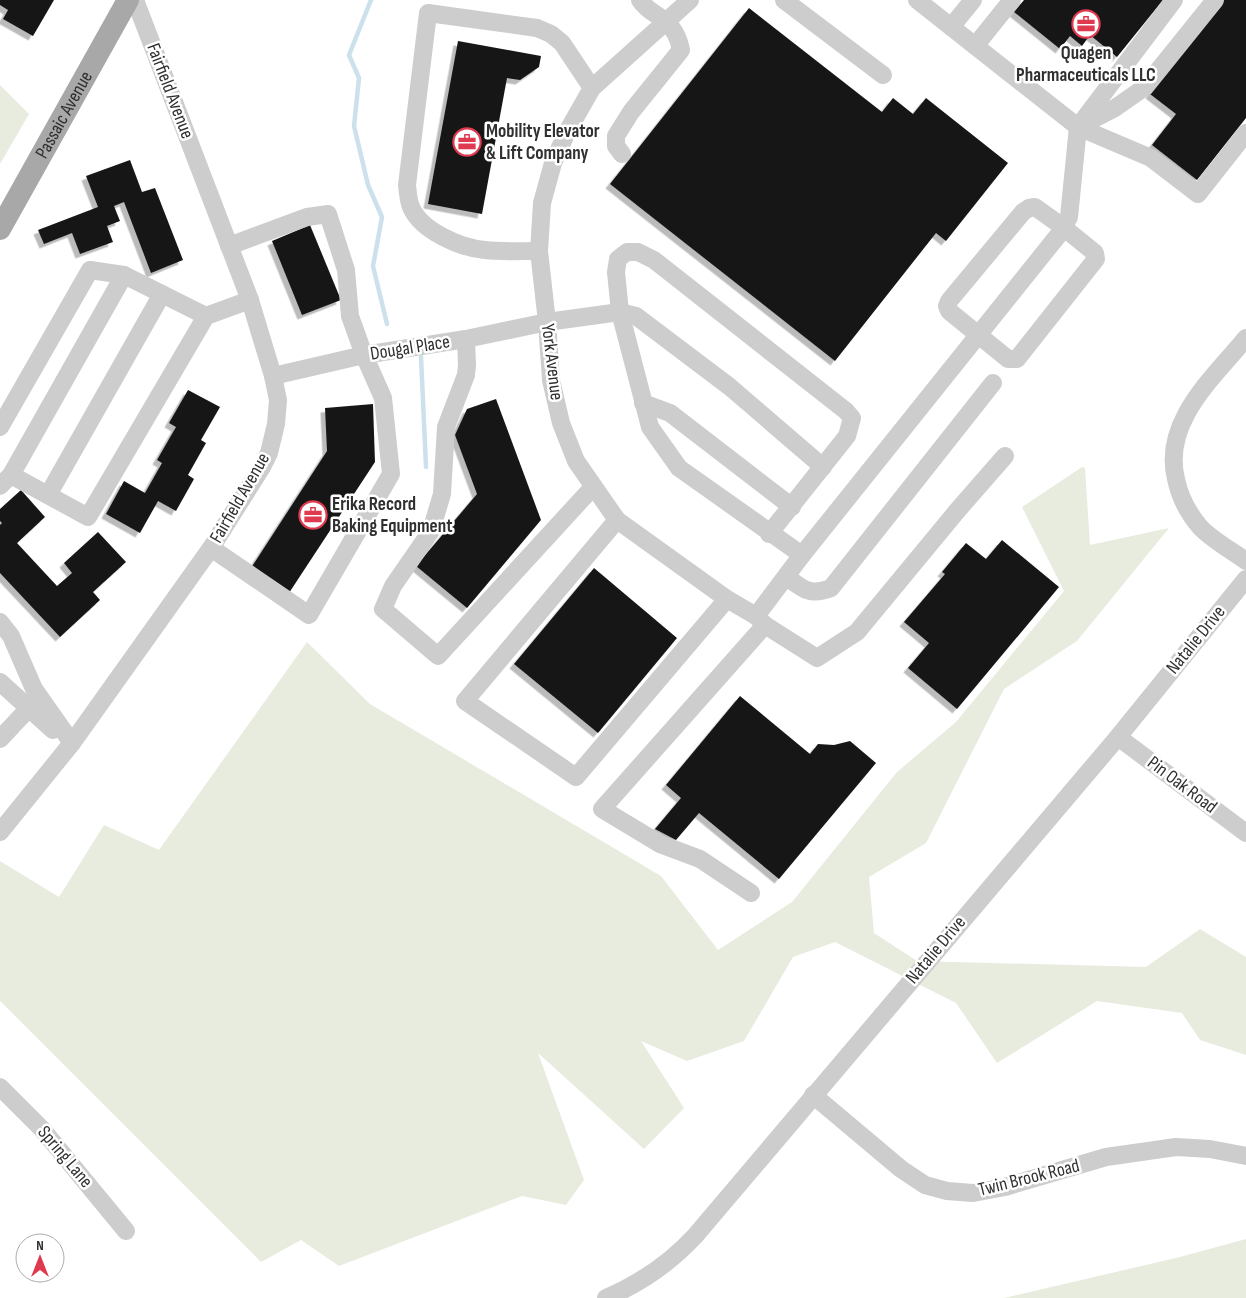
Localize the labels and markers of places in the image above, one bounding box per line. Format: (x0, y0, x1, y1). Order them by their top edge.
office icon: Quagen Pharmaceuticals LLC (1071, 9, 1101, 39)
place label: Quagen Pharmaceuticals LLC (1016, 42, 1156, 87)
place label: Mobility Elevator & Lift Company (486, 120, 600, 165)
office icon: Mobility Elevator & Lift Company (452, 127, 482, 157)
place label: Erika Record Baking Equipment (332, 493, 453, 538)
office icon: Erika Record Baking Equipment (298, 500, 328, 530)

